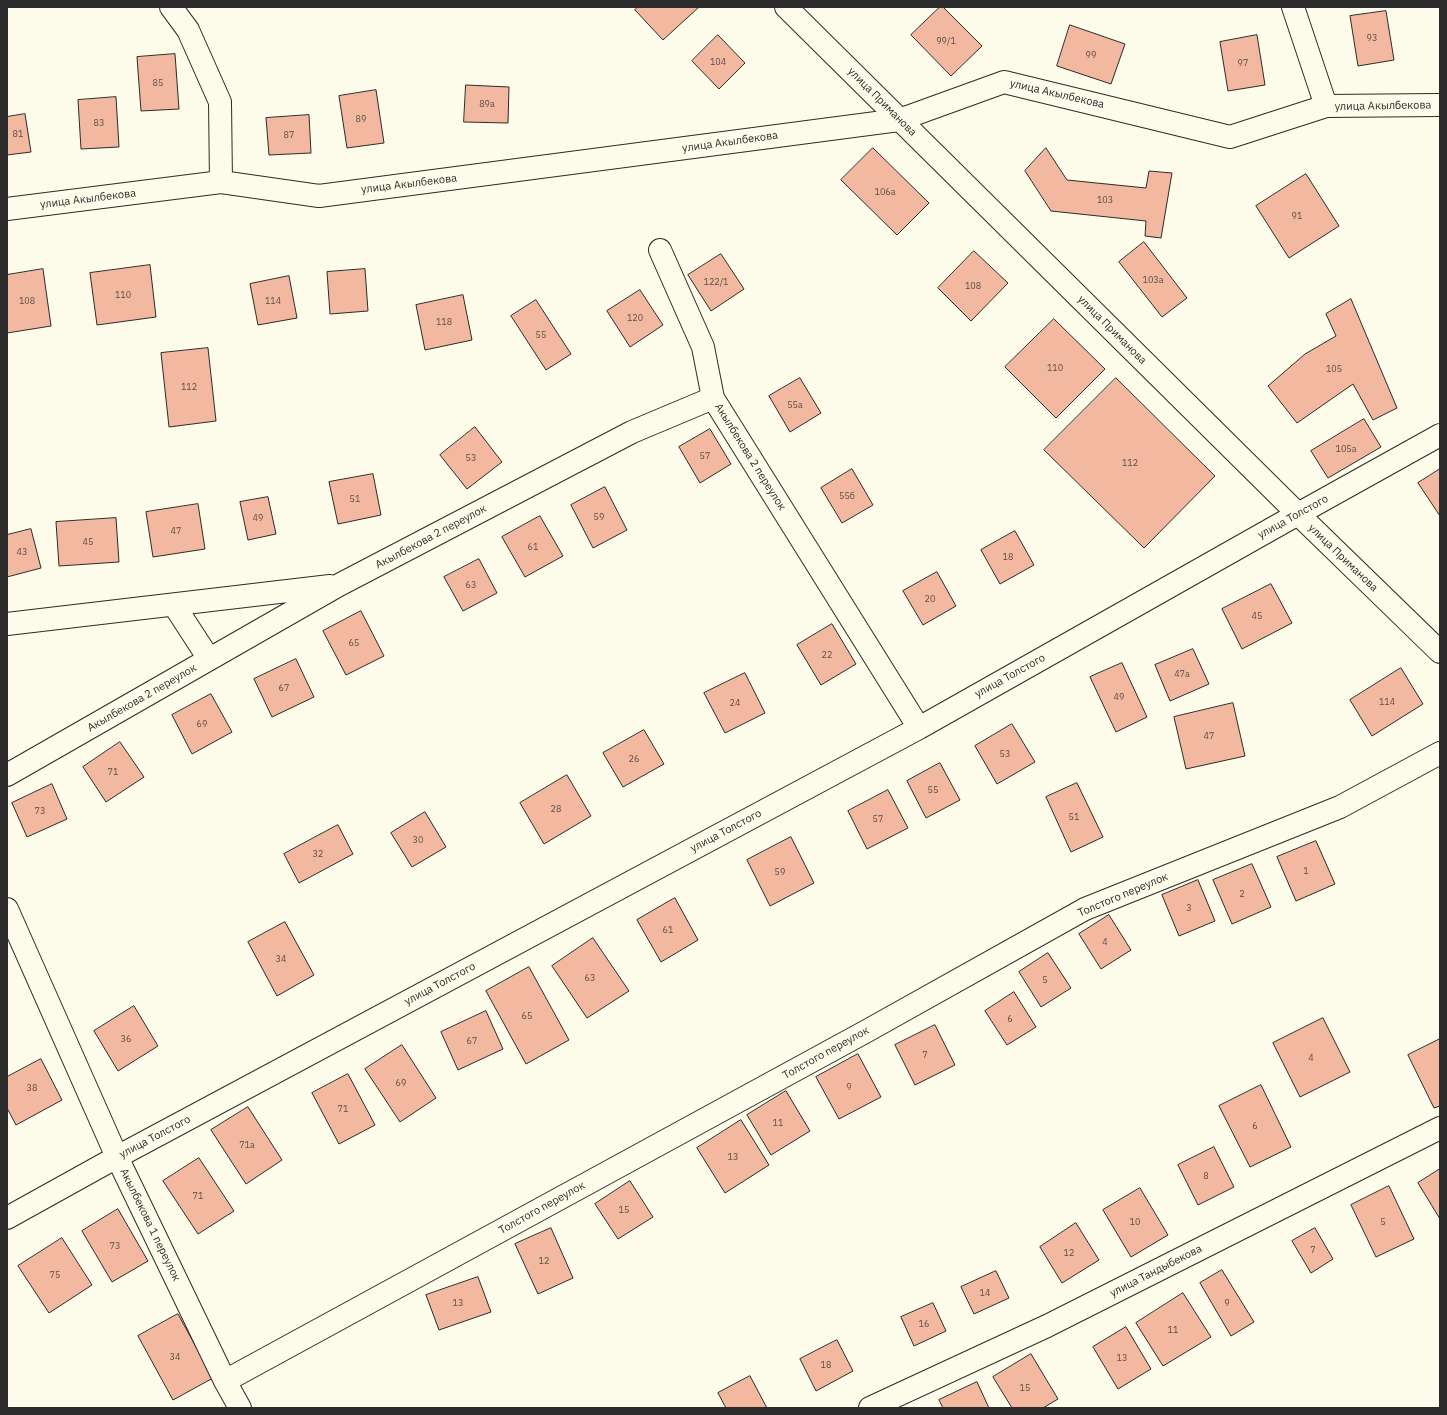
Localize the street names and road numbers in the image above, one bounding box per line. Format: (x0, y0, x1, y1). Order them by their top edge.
street label: улица Приманова (845, 65, 919, 139)
street label: улица Акылбекова (1008, 77, 1106, 111)
street label: улица Акылбекова (1335, 99, 1431, 113)
street label: улица Акылбекова (681, 129, 779, 155)
street label: улица Акылбекова (360, 172, 458, 196)
street label: улица Акылбекова (39, 187, 137, 211)
street label: улица Приманова (1075, 293, 1149, 367)
street label: Акылбекова 2 переулок (712, 401, 788, 513)
street label: улица Толстого (1255, 492, 1331, 542)
street label: Акылбекова 2 переулок (373, 502, 489, 572)
street label: улица Приманова (1305, 521, 1381, 595)
street label: улица Толстого (972, 651, 1048, 701)
street label: Акылбекова 2 переулок (85, 661, 199, 735)
street label: улица Толстого (688, 807, 764, 855)
street label: Толстого переулок (1076, 870, 1170, 920)
street label: улица Толстого (402, 960, 478, 1008)
street label: Толстого переулок (781, 1024, 871, 1082)
street label: улица Толстого (117, 1113, 193, 1161)
street label: Акылбекова 1 переулок (117, 1166, 183, 1284)
street label: Толстого переулок (497, 1179, 587, 1237)
street label: улица Тандыбекова (1108, 1242, 1204, 1300)

